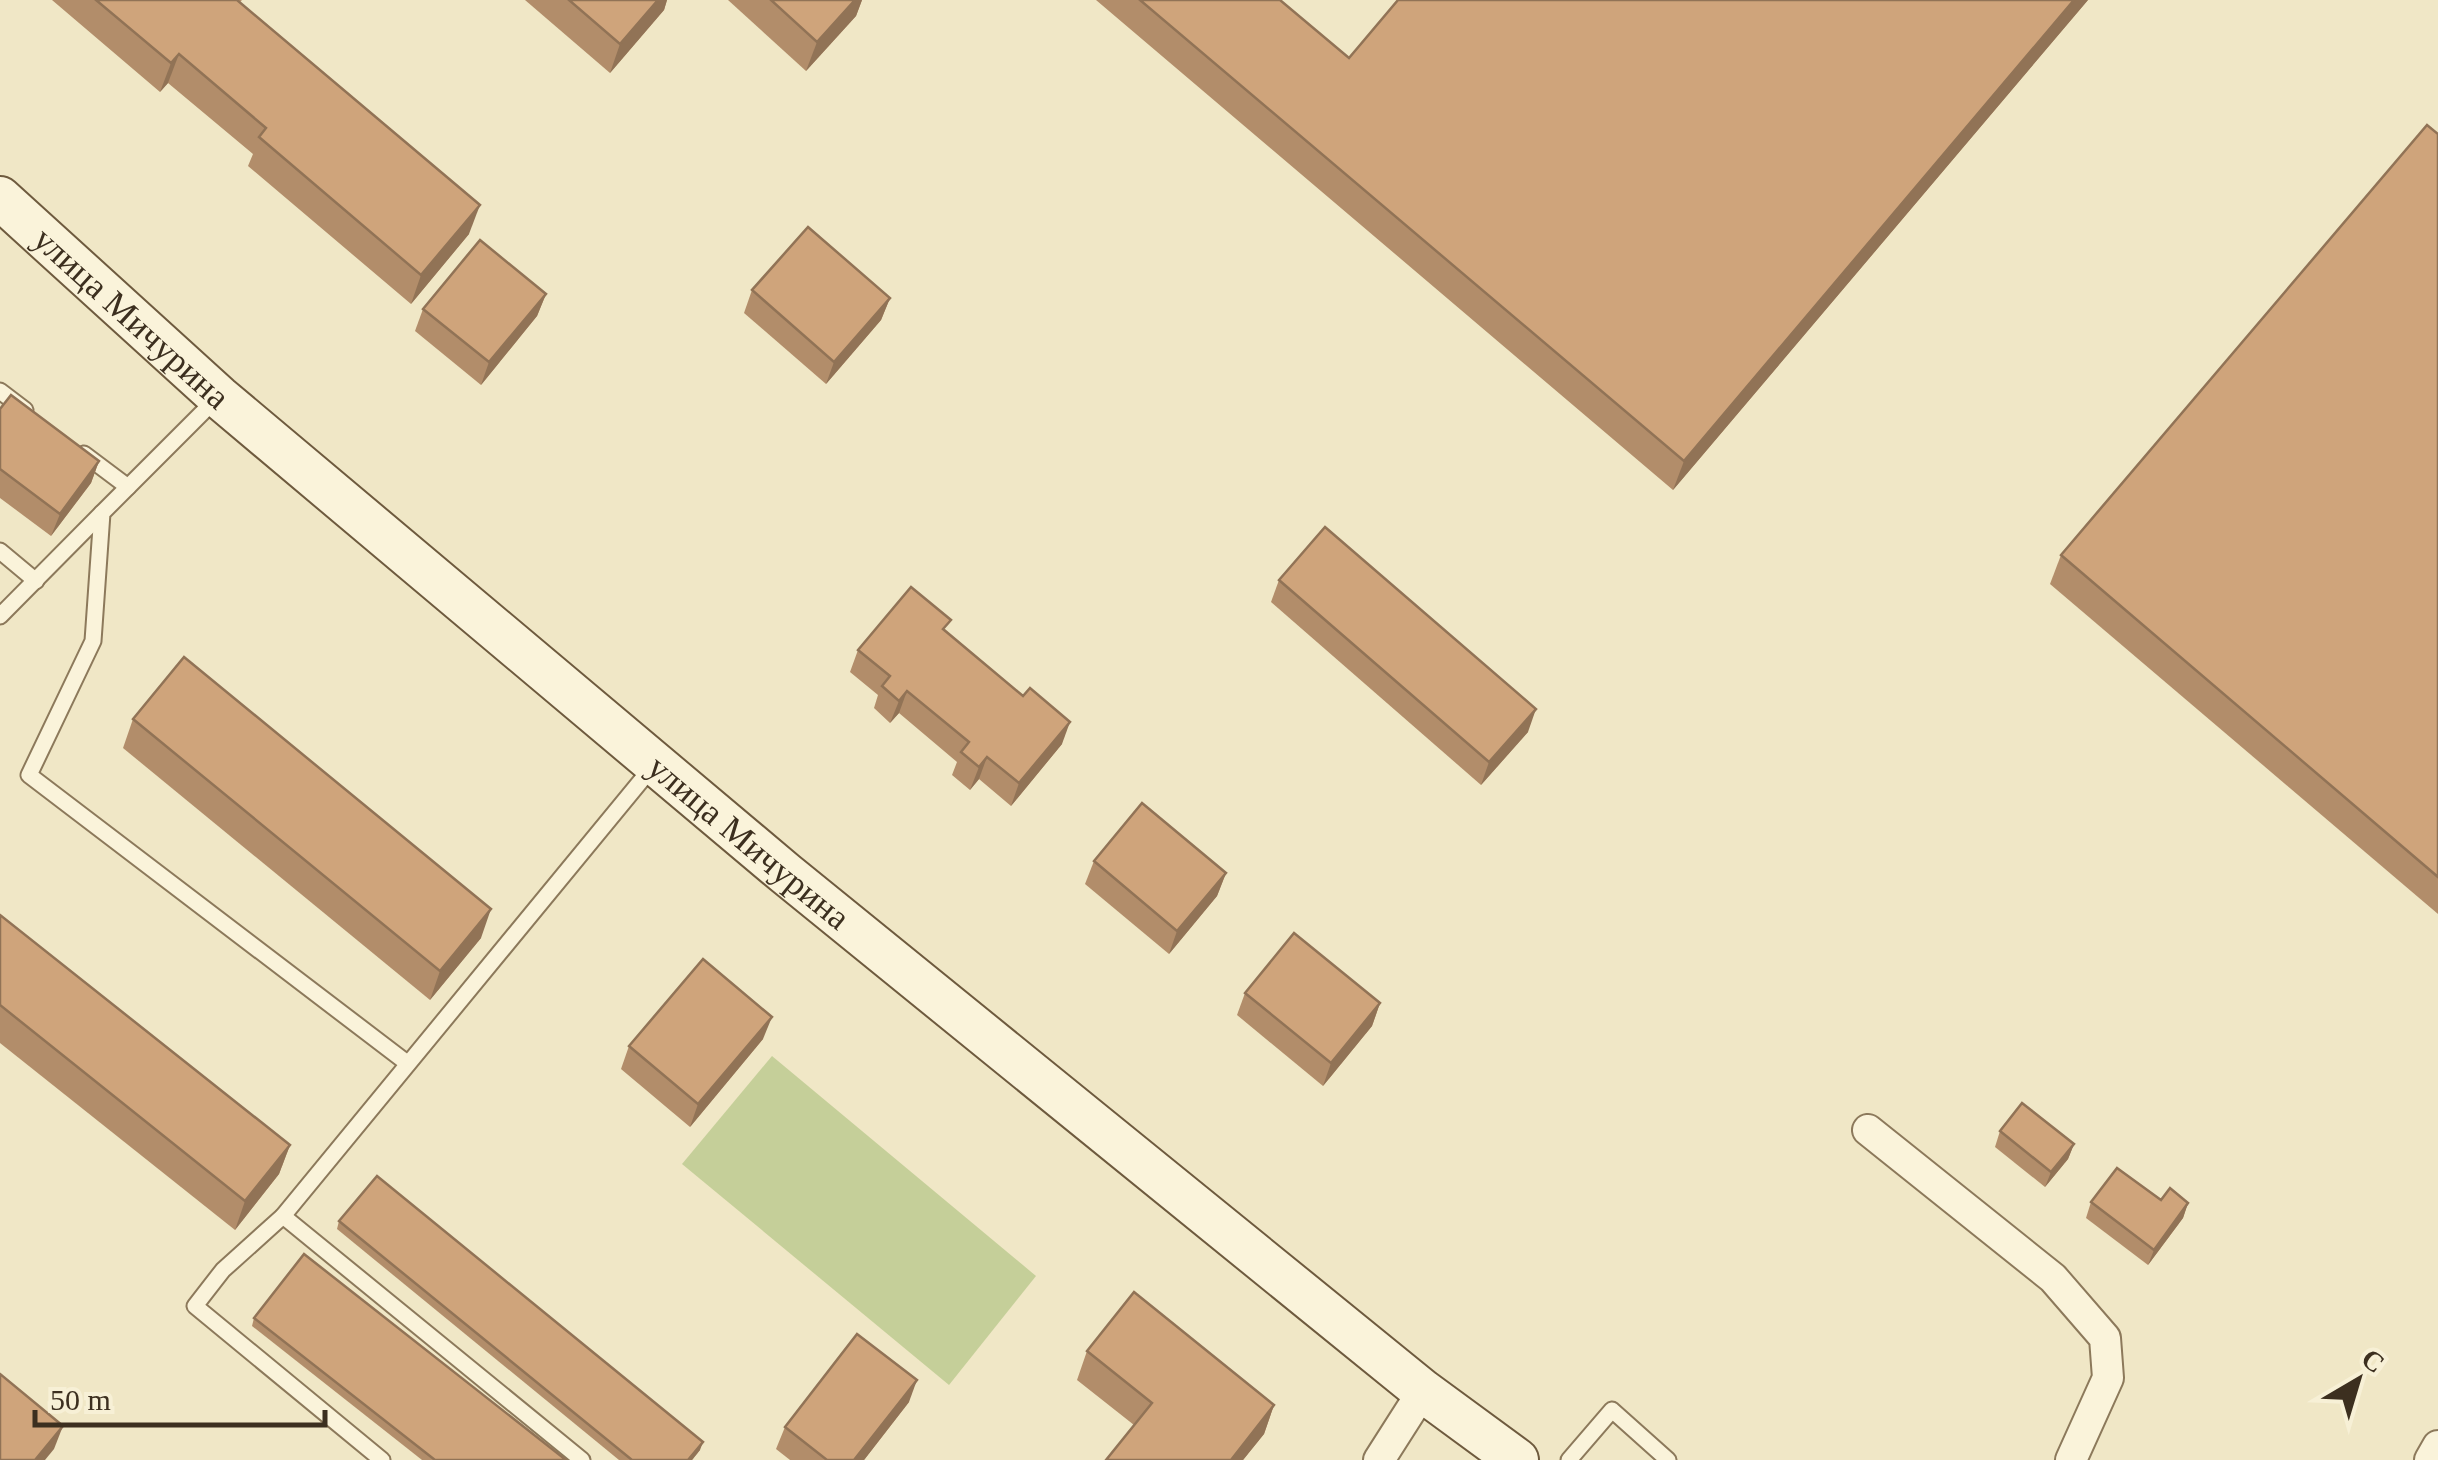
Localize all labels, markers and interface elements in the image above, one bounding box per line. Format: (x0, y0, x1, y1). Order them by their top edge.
street label: улица Мичурина (26, 219, 238, 417)
street label: улица Мичурина (640, 747, 858, 938)
north arrow (2308, 1330, 2408, 1430)
text: С (2356, 1342, 2391, 1379)
scale bar (35, 1365, 325, 1427)
text: 50 m (50, 1383, 111, 1416)

